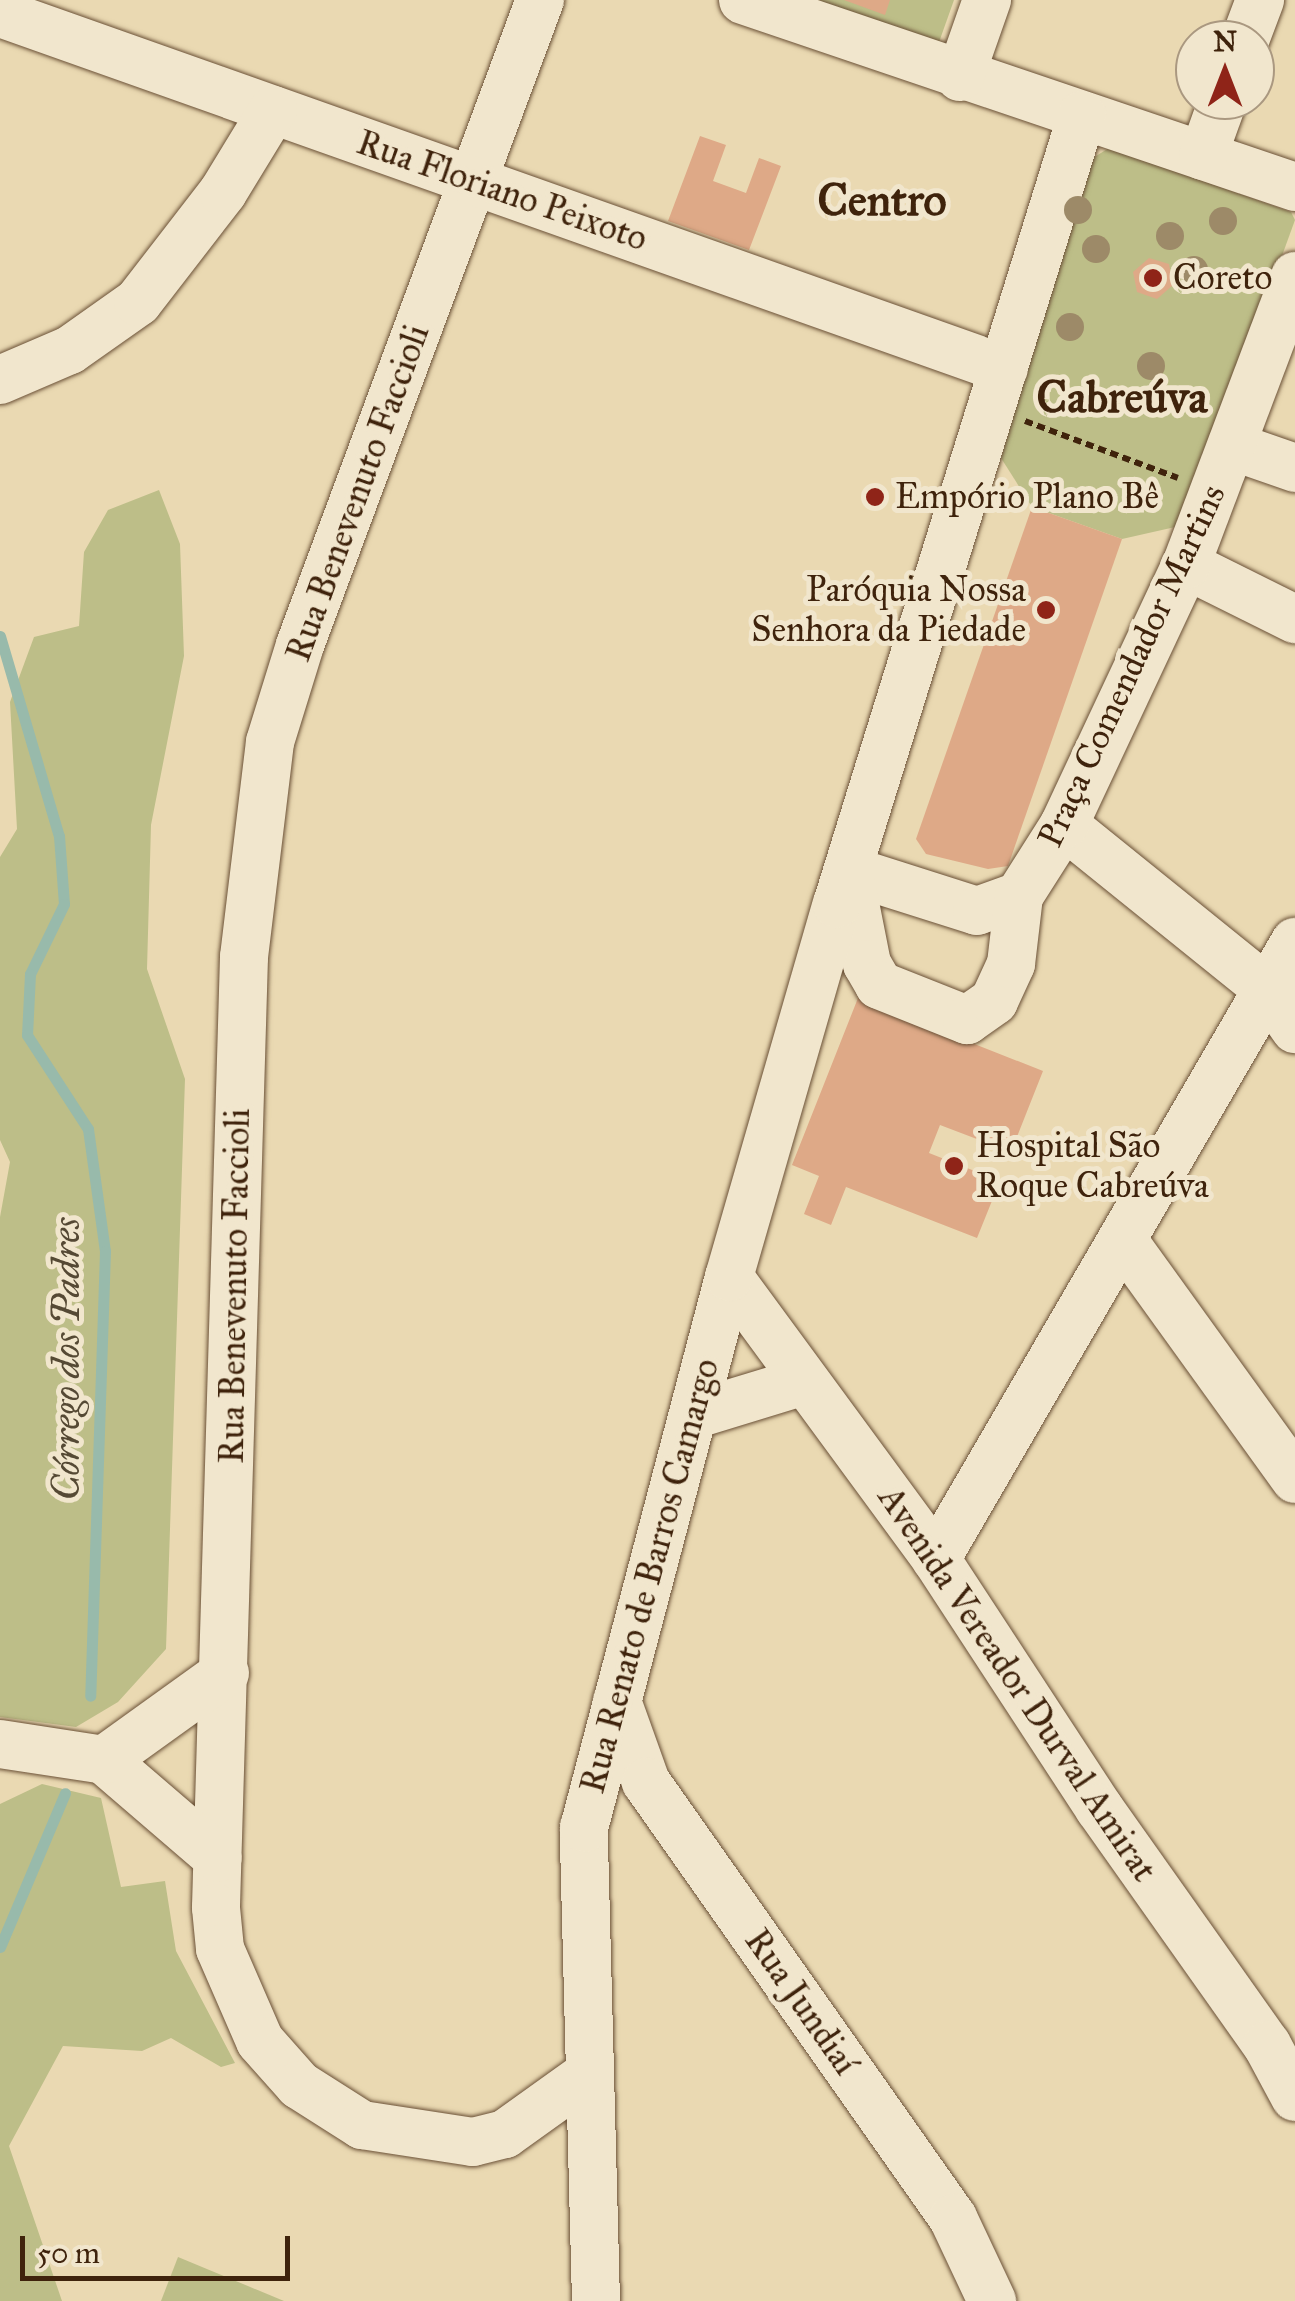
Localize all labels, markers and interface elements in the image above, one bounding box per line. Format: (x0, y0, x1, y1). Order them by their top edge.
north arrow (1175, 20, 1275, 120)
text: N (1213, 24, 1237, 59)
street label: Rua Floriano Peixoto (351, 122, 653, 260)
district label: Centro (817, 173, 947, 227)
place label: Coreto (1173, 257, 1272, 299)
marker: Coreto (1142, 267, 1164, 289)
street label: Rua Benevenuto Faccioli (278, 319, 438, 667)
district label: Cabreúva (1037, 370, 1207, 424)
place label: Empório Plano Bê (895, 476, 1159, 518)
street label: Praça Comendador Martins (1029, 478, 1235, 854)
marker: Empório Plano Bê (864, 486, 886, 508)
place label: Paróquia Nossa Senhora da Piedade (751, 569, 1026, 651)
marker: Paróquia Nossa Senhora da Piedade (1035, 599, 1057, 621)
street label: Rua Benevenuto Faccioli (211, 1108, 259, 1464)
place label: Hospital São Roque Cabreúva (976, 1125, 1209, 1207)
marker: Hospital São Roque Cabreúva (941, 1153, 967, 1179)
water label: Córrego dos Padres (44, 1218, 90, 1500)
street label: Rua Renato de Barros Camargo (572, 1354, 728, 1798)
street label: Avenida Vereador Durval Amirat (869, 1479, 1165, 1889)
street label: Rua Jundiaí (736, 1921, 866, 2083)
scale bar (25, 2216, 295, 2278)
text: 50 m (37, 2235, 100, 2271)

